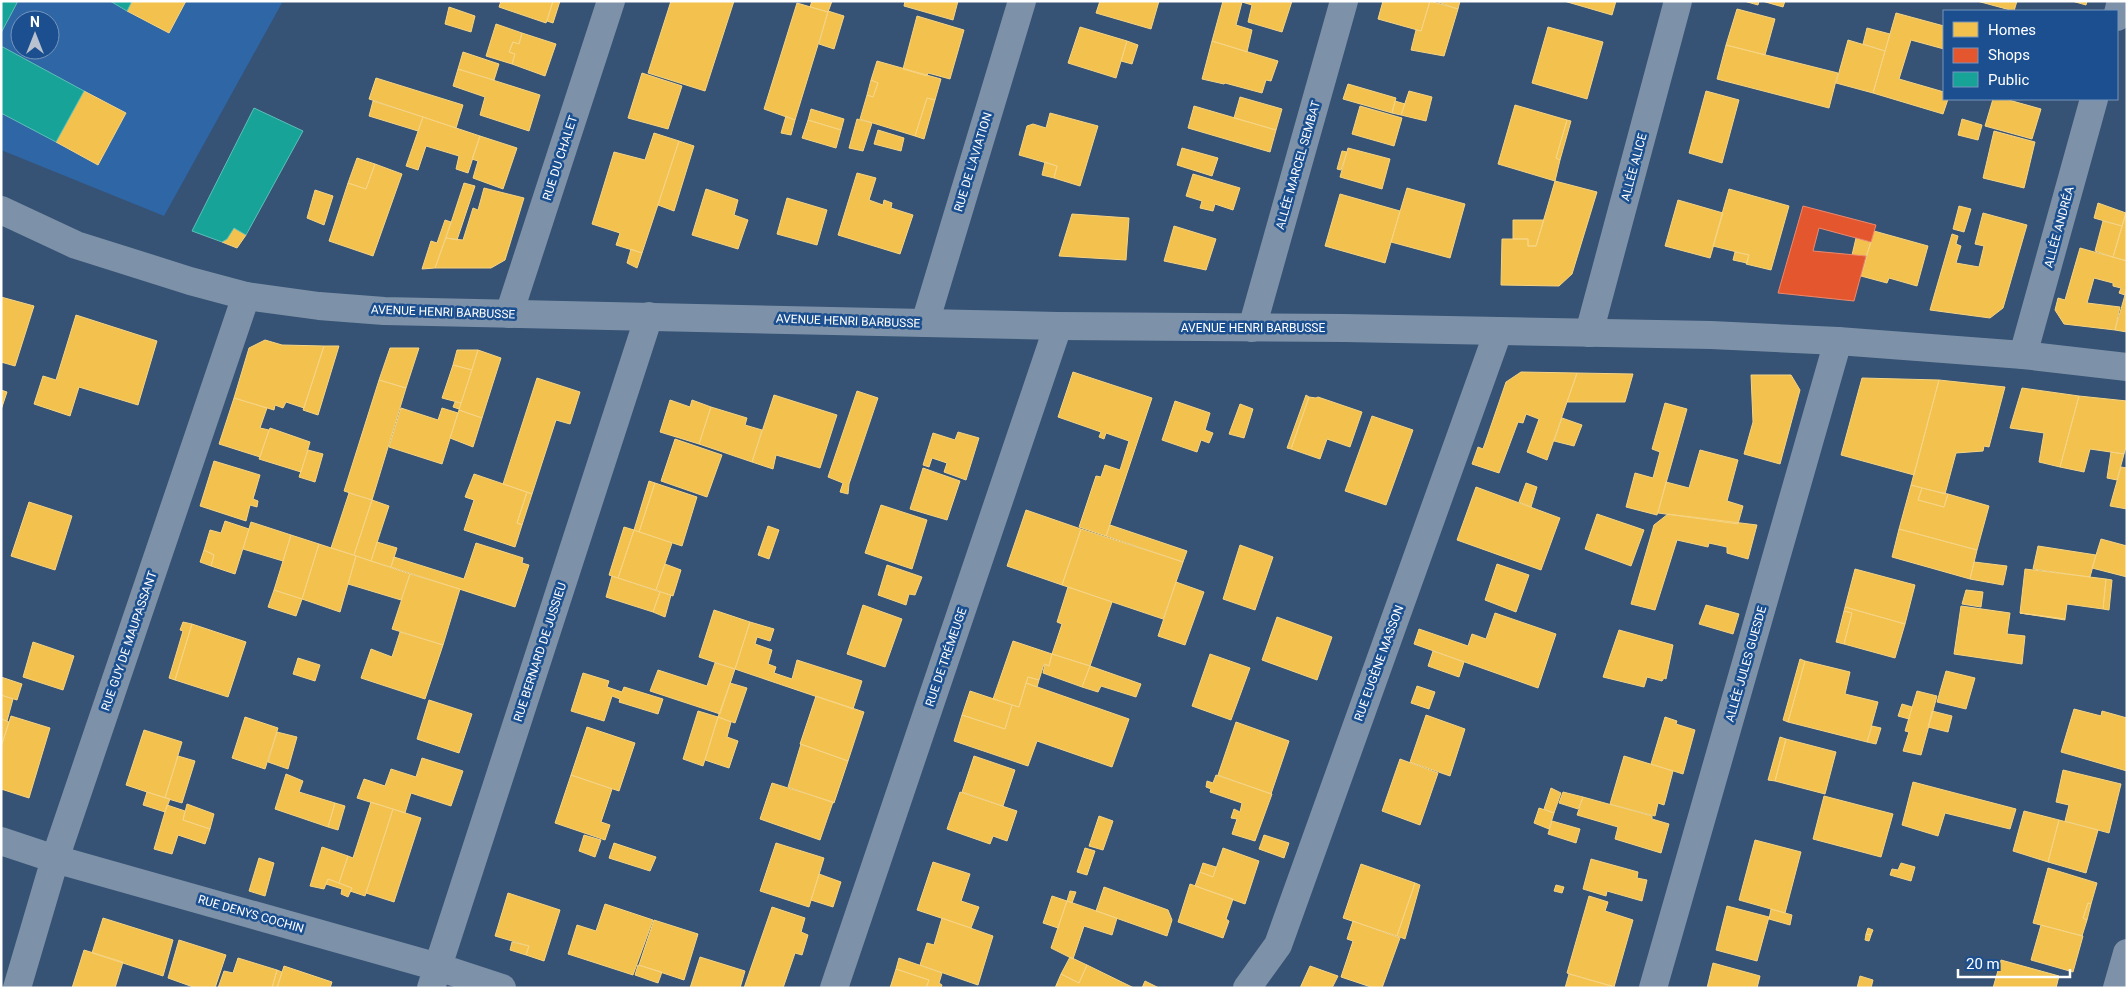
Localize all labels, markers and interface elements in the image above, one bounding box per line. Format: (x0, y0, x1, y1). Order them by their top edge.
north arrow (10, 10, 60, 60)
legend (1943, 10, 2118, 100)
text: N (30, 14, 40, 30)
text: Homes (1988, 21, 2036, 39)
text: Shops (1988, 46, 2030, 64)
text: Public (1988, 71, 2029, 89)
street label: ALLÉE MARCEL SEMBAT (1272, 99, 1323, 231)
street label: RUE DE L'AVIATION (951, 111, 995, 213)
street label: RUE DU CHALET (540, 114, 580, 202)
street label: ALLÉE ALICE (1617, 131, 1650, 202)
street label: ALLÉE ANDRÉA (2040, 184, 2077, 269)
street label: AVENUE HENRI BARBUSSE (371, 302, 516, 322)
street label: AVENUE HENRI BARBUSSE (776, 311, 921, 331)
street label: AVENUE HENRI BARBUSSE (1181, 321, 1325, 335)
street label: RUE GUY DE MAUPASSANT (98, 569, 160, 713)
street label: RUE BERNARD DE JUSSIEU (511, 581, 569, 723)
street label: RUE EUGÈNE MASSON (1351, 603, 1407, 723)
street label: ALLÉE JULES GUESDE (1722, 604, 1769, 723)
street label: RUE DE TRÉMEUGE (922, 605, 970, 708)
street label: RUE DENYS COCHIN (196, 892, 306, 936)
scale bar (1958, 946, 2070, 978)
text: 20 m (1966, 955, 2000, 973)

